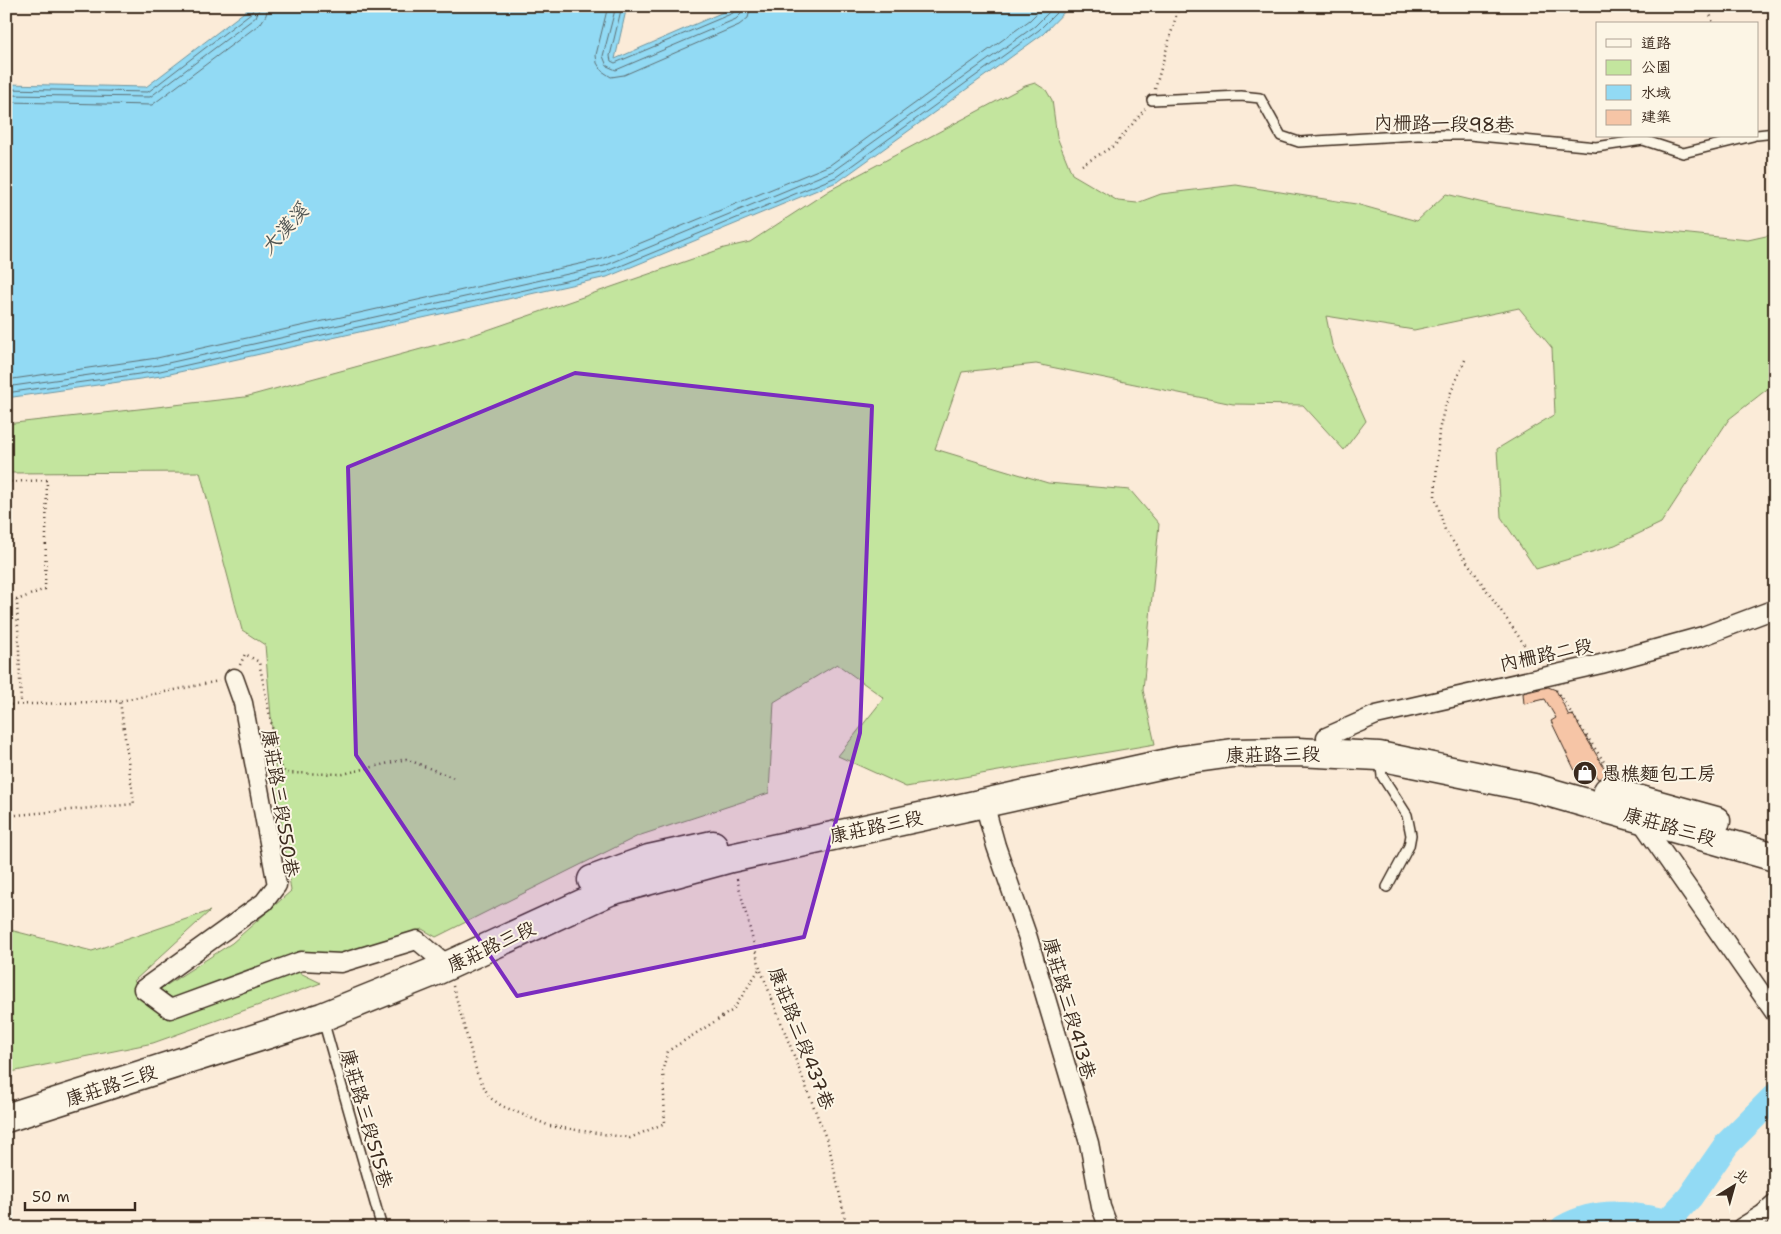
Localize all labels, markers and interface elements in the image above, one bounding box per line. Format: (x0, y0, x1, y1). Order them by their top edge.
legend (1596, 22, 1758, 138)
text: 道路 (1641, 33, 1671, 53)
text: 公園 (1641, 57, 1671, 77)
text: 水域 (1641, 83, 1671, 103)
text: 建築 (1641, 107, 1671, 127)
street label: 內柵路一段98巷 (1374, 110, 1514, 137)
water label: 大漢溪 (254, 197, 314, 260)
street label: 內柵路二段 (1497, 632, 1595, 677)
street label: 康莊路三段550巷 (256, 727, 305, 879)
street label: 康莊路三段 (1225, 741, 1321, 768)
shop icon: 愚樵麵包工房 (1572, 760, 1598, 786)
place label: 愚樵麵包工房 (1602, 761, 1716, 786)
street label: 康莊路三段 (1621, 801, 1719, 852)
street label: 康莊路三段 (827, 804, 925, 849)
street label: 康莊路三段 (443, 915, 540, 978)
street label: 康莊路三段413巷 (1037, 934, 1102, 1082)
street label: 康莊路三段437巷 (763, 963, 840, 1113)
street label: 康莊路三段515巷 (335, 1045, 398, 1191)
street label: 康莊路三段 (62, 1059, 160, 1112)
north arrow (1708, 1162, 1758, 1212)
text: 北 (1731, 1164, 1753, 1187)
scale bar (25, 1179, 135, 1211)
text: 50 m (32, 1187, 70, 1207)

